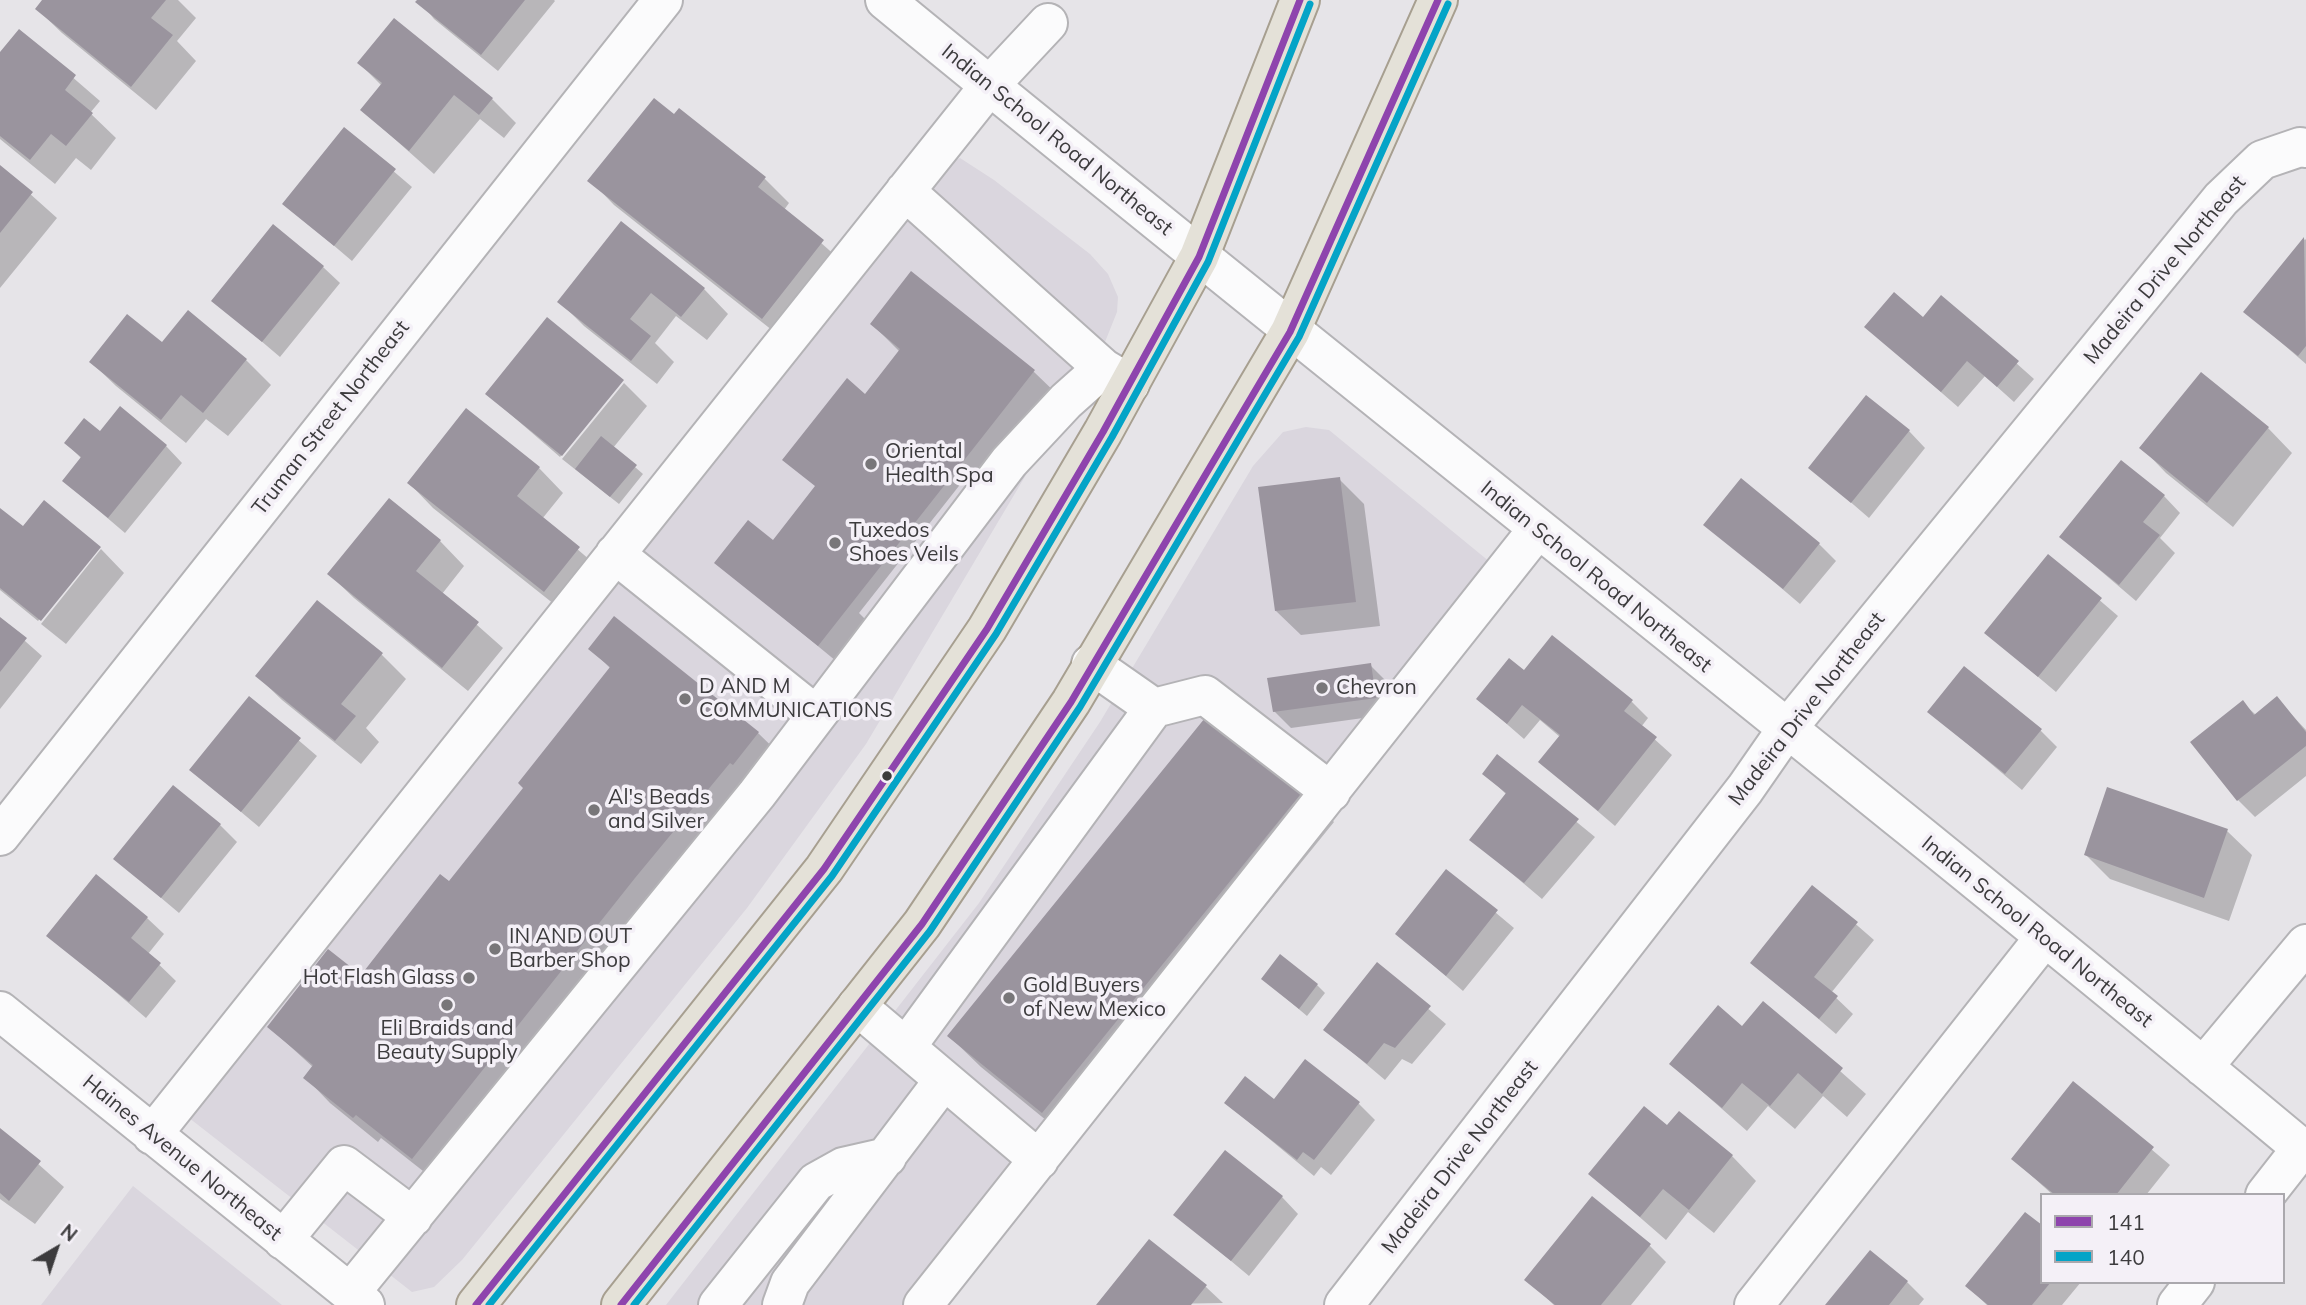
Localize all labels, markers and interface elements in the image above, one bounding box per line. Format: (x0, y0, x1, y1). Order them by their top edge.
street label: Indian School Road Northeast (936, 39, 1178, 241)
street label: Madeira Drive Northeast (2079, 170, 2251, 370)
street label: Truman Street Northeast (247, 316, 415, 520)
place label: Oriental Health Spa (885, 439, 994, 489)
marker: Oriental Health Spa (863, 456, 879, 472)
street label: Indian School Road Northeast (1475, 476, 1717, 678)
place label: Tuxedos Shoes Veils (849, 518, 959, 568)
marker: Tuxedos Shoes Veils (827, 535, 843, 551)
street label: Madeira Drive Northeast (1724, 607, 1890, 811)
place label: D AND M COMMUNICATIONS (699, 674, 893, 724)
place label: Chevron (1336, 675, 1417, 701)
marker: Chevron (1314, 680, 1330, 696)
marker: D AND M COMMUNICATIONS (677, 691, 693, 707)
unlabelled marker (880, 769, 894, 783)
place label: Al's Beads and Silver (608, 785, 710, 835)
marker: Al's Beads and Silver (586, 802, 602, 818)
street label: Indian School Road Northeast (1916, 831, 2158, 1033)
place label: IN AND OUT Barber Shop (509, 924, 632, 974)
marker: IN AND OUT Barber Shop (487, 941, 503, 957)
place label: Hot Flash Glass (303, 965, 455, 991)
marker: Hot Flash Glass (461, 970, 477, 986)
place label: Gold Buyers of New Mexico (1023, 973, 1166, 1023)
marker: Gold Buyers of New Mexico (1001, 990, 1017, 1006)
marker: Eli Braids and Beauty Supply (439, 997, 455, 1013)
place label: Eli Braids and Beauty Supply (376, 1016, 518, 1066)
street label: Madeira Drive Northeast (1377, 1055, 1543, 1259)
street label: Haines Avenue Northeast (77, 1070, 287, 1246)
legend (2040, 1193, 2285, 1284)
text: 141 (2107, 1209, 2145, 1235)
north arrow (21, 1214, 91, 1284)
text: N (56, 1219, 82, 1247)
text: 140 (2107, 1244, 2145, 1270)

